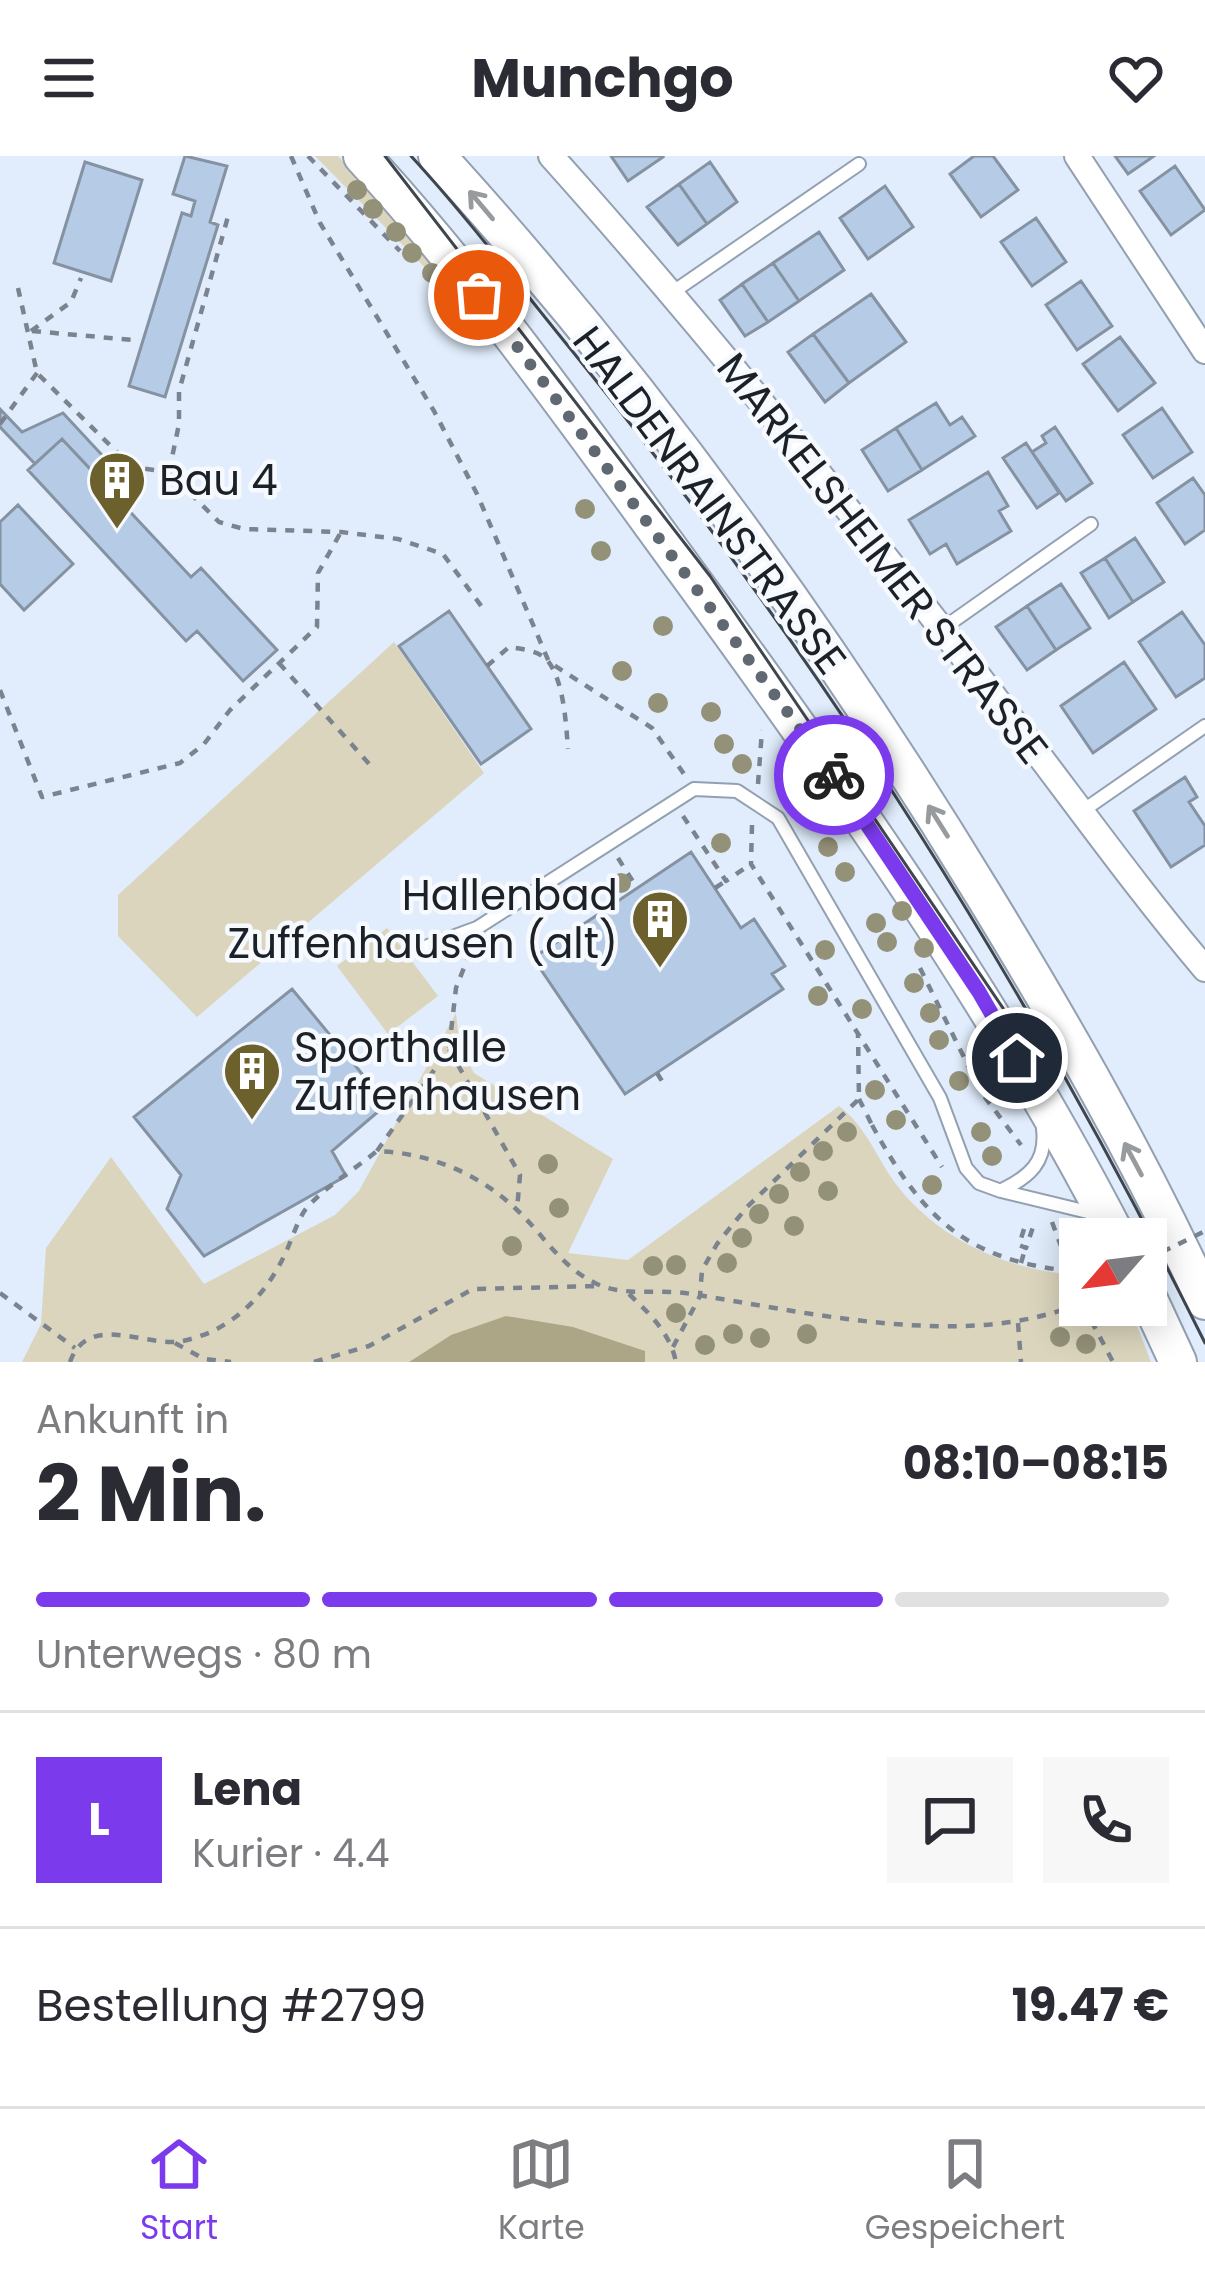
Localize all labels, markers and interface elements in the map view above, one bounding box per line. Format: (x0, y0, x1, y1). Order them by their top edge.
text: Munchgo (471, 40, 734, 116)
icon: menu (36, 45, 102, 111)
icon: heart (1103, 45, 1169, 111)
one-way arrow (467, 190, 495, 221)
pin (428, 244, 530, 346)
icon: bag (446, 262, 512, 328)
street label: HALDENRAINSTRASSE (559, 314, 860, 687)
street label: MARKELSHEIMER STRASSE (703, 340, 1062, 776)
building icon: Bau 4 (86, 449, 148, 531)
place label: Bau 4 (159, 451, 278, 510)
courier (774, 715, 894, 835)
icon: bike (801, 742, 867, 808)
one-way arrow (926, 805, 950, 839)
place label: Hallenbad Zuffenhausen (alt) (227, 866, 618, 973)
building icon: Hallenbad Zuffenhausen (alt) (629, 888, 691, 970)
pin (966, 1007, 1068, 1109)
place label: Sporthalle Zuffenhausen (294, 1018, 581, 1125)
icon: home (984, 1025, 1050, 1091)
building icon: Sporthalle Zuffenhausen (221, 1040, 283, 1122)
one-way arrow (1120, 1142, 1143, 1177)
north arrow (1059, 1218, 1167, 1326)
map controls (1059, 1218, 1167, 1326)
text: Ankunft in (36, 1392, 229, 1447)
text: 08:10–08:15 (903, 1432, 1169, 1495)
text: 2 Min. (36, 1439, 266, 1548)
text: Unterwegs · 80 m (36, 1627, 372, 1682)
button: chat (887, 1757, 1013, 1883)
button: phone (1043, 1757, 1169, 1883)
text: Lena (192, 1758, 302, 1821)
text: L (88, 1788, 110, 1851)
text: Kurier · 4.4 (192, 1826, 390, 1881)
text: Bestellung #2799 (36, 1974, 426, 2037)
text: 19.47 € (1012, 1974, 1169, 2037)
tab: Start (140, 2131, 218, 2253)
tab: Karte (498, 2131, 585, 2253)
tab: Gespeichert (865, 2131, 1065, 2253)

